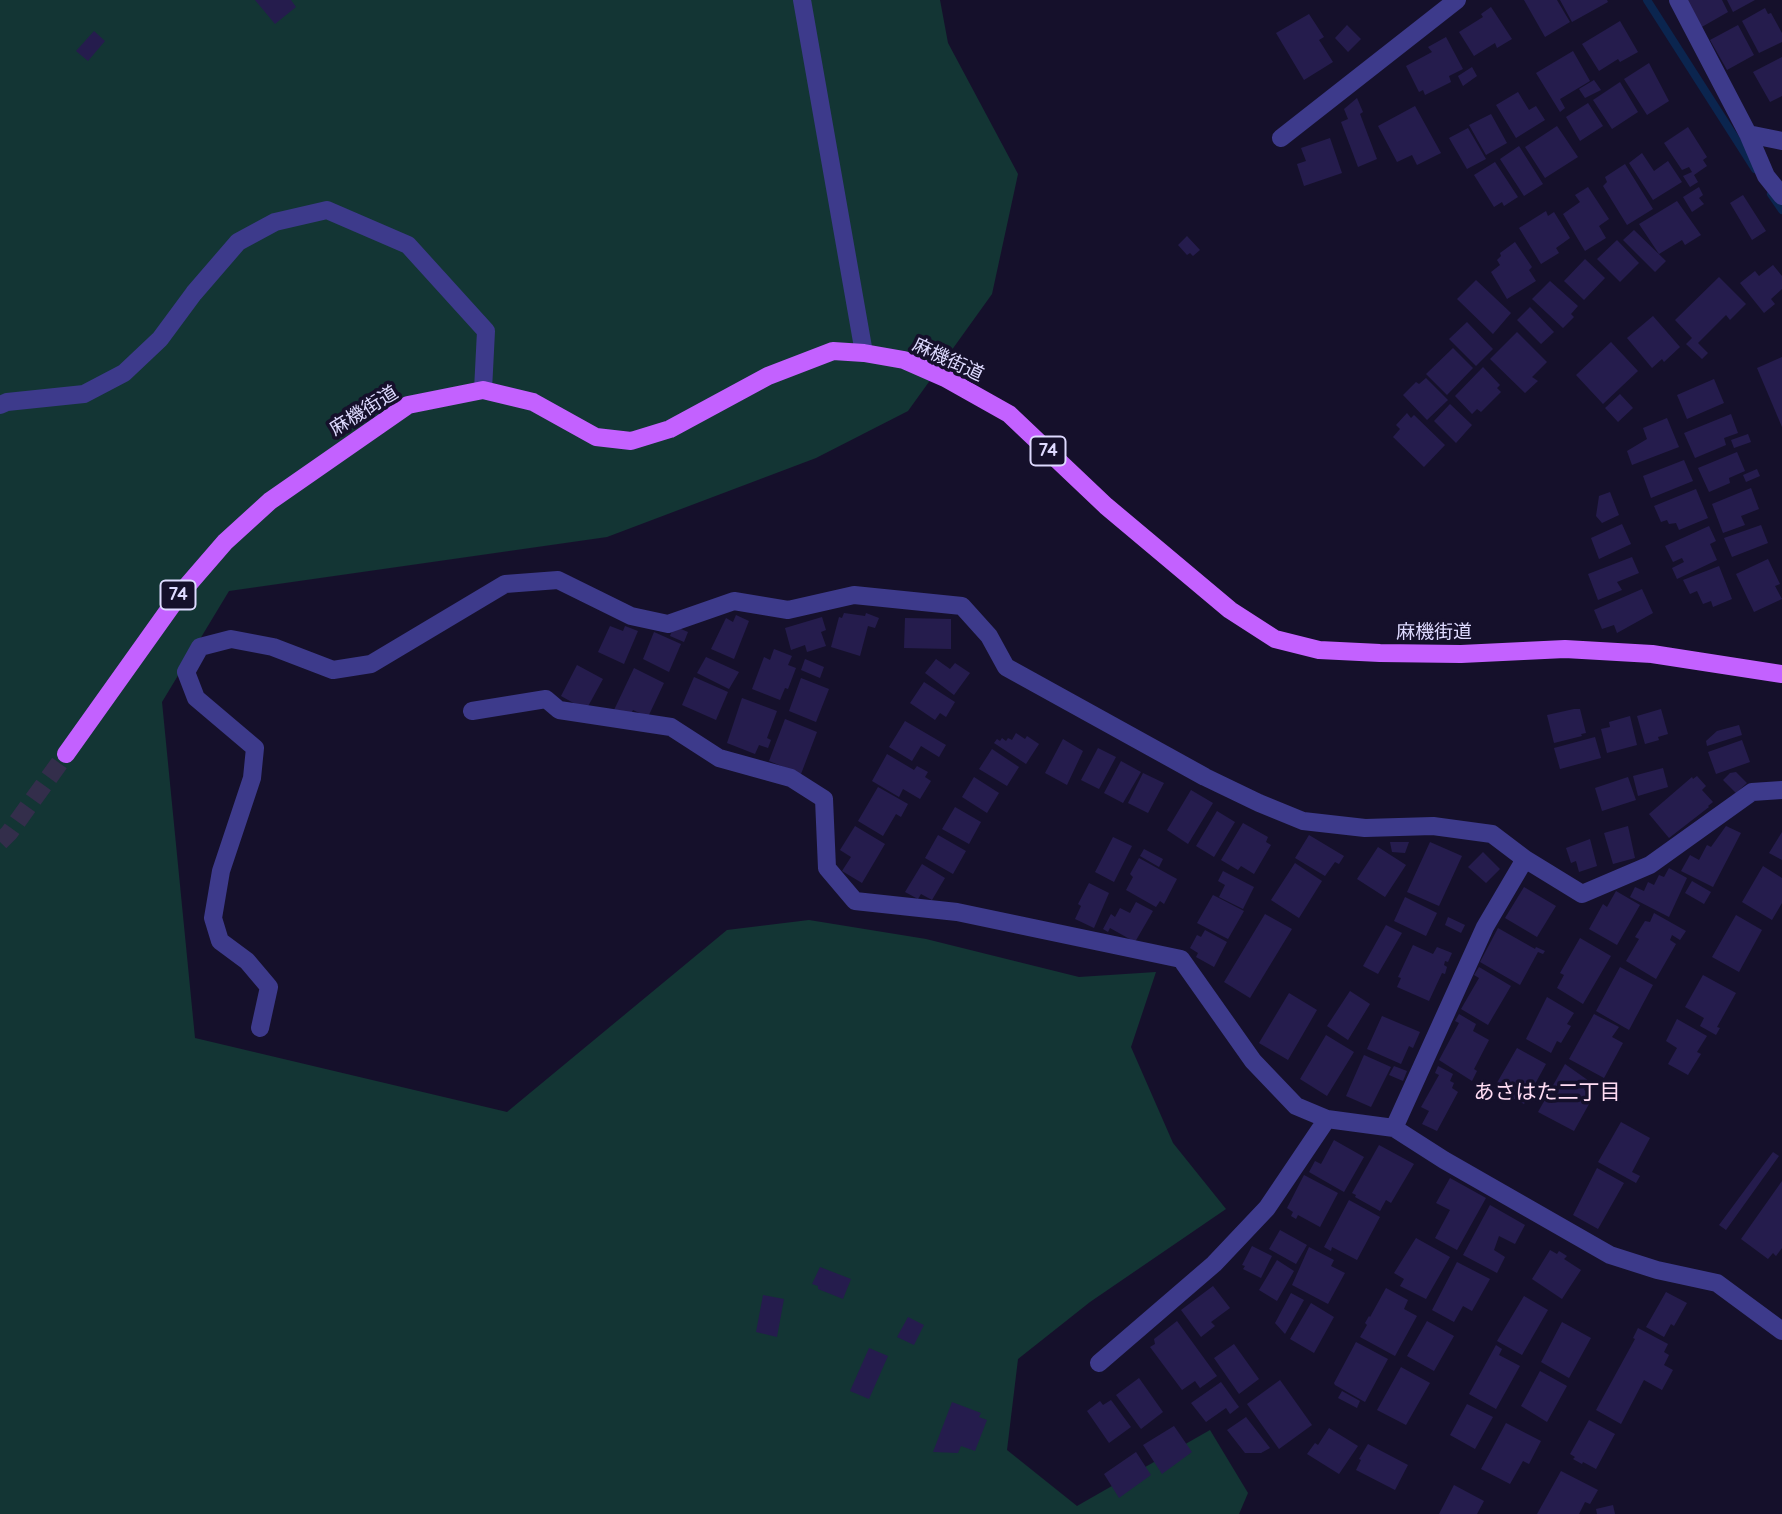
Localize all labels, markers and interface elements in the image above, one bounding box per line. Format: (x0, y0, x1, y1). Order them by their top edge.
street label: 麻機街道 (909, 334, 987, 386)
street label: 麻機街道 (326, 381, 402, 441)
road number: 74 (1030, 436, 1066, 466)
road number: 74 (160, 580, 196, 610)
street label: 麻機街道 (1396, 621, 1472, 643)
district label: あさはた二丁目 (1474, 1080, 1620, 1106)

